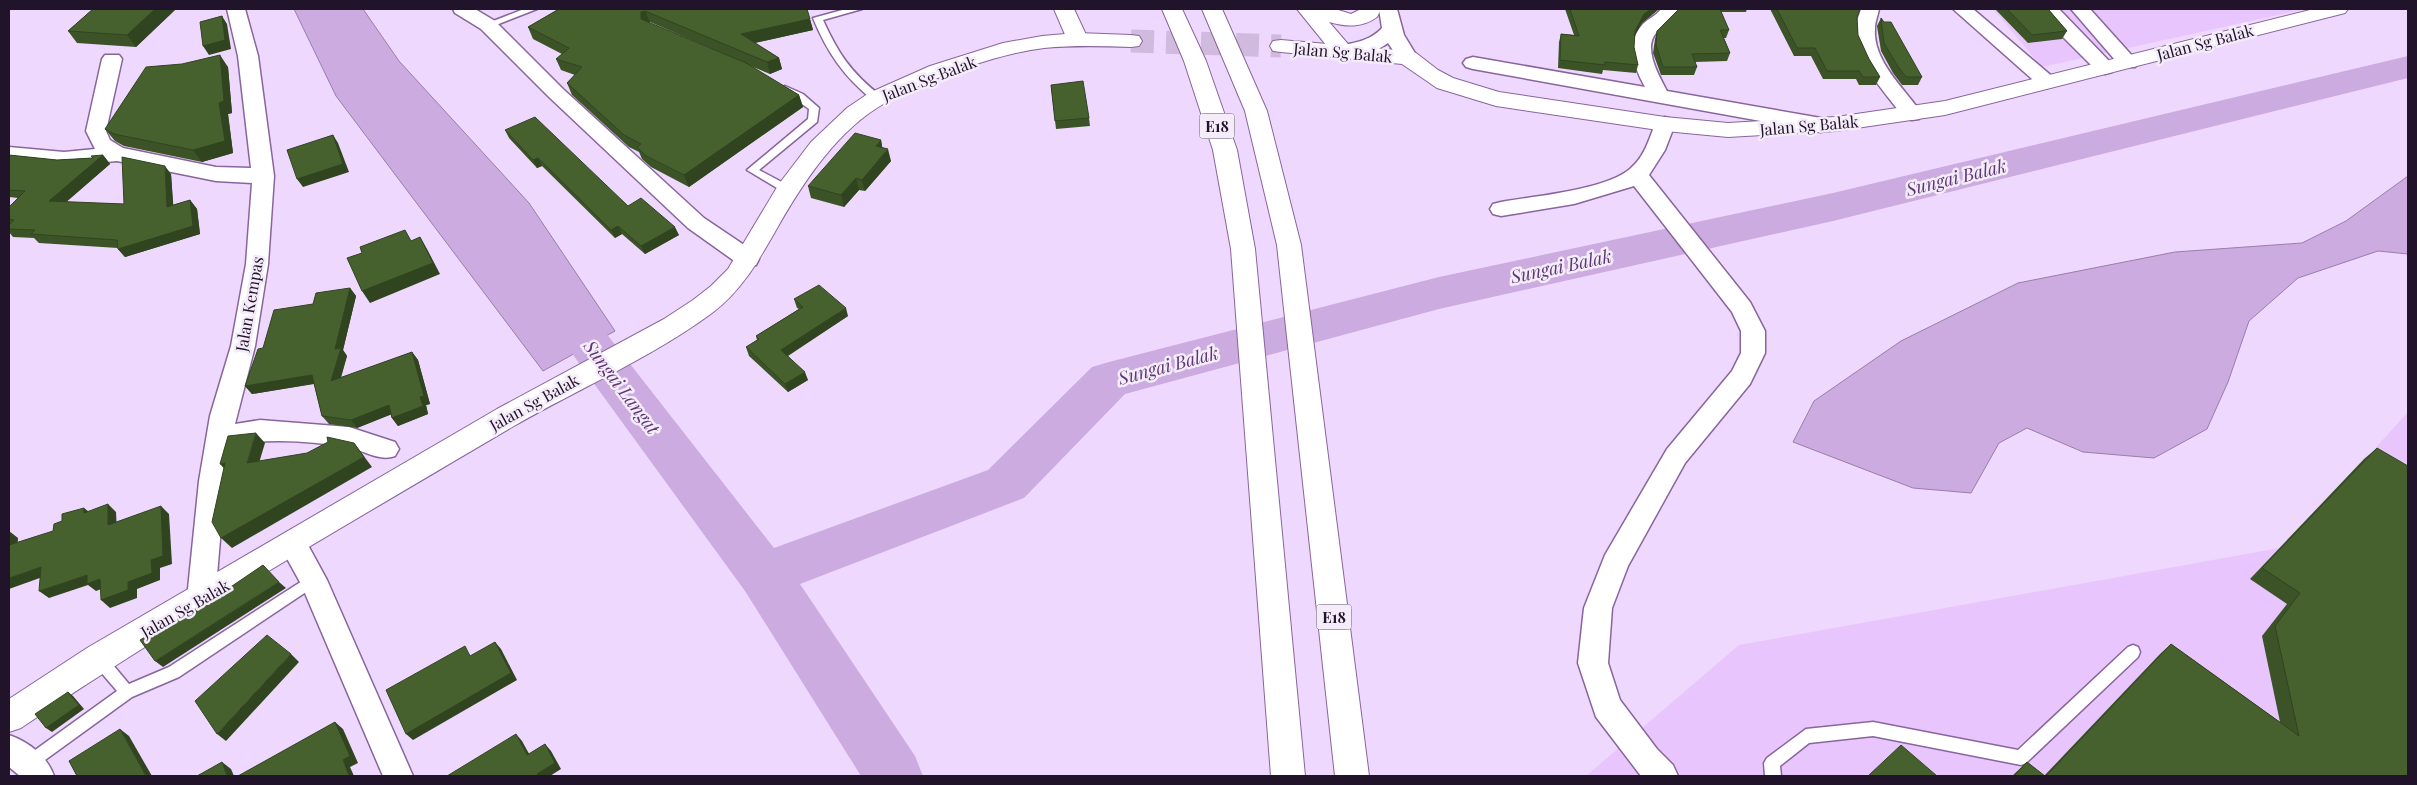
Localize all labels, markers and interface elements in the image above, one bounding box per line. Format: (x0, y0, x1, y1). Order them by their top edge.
street label: Jalan Sg Balak (2153, 19, 2256, 65)
street label: Jalan Sg Balak (1292, 37, 1394, 67)
street label: Jalan Sg Balak (878, 50, 979, 106)
street label: Jalan Sg Balak (1758, 110, 1860, 140)
road number: E18 (1200, 114, 1234, 138)
water label: Sungai Balak (1902, 153, 2009, 201)
water label: Sungai Balak (1507, 244, 1614, 289)
street label: Jalan Kempas (230, 255, 268, 354)
water label: Sungai Langat (578, 334, 666, 440)
water label: Sungai Balak (1114, 340, 1221, 390)
street label: Jalan Sg Balak (485, 369, 583, 436)
street label: Jalan Sg Balak (136, 574, 233, 642)
road number: E18 (1316, 604, 1352, 630)

